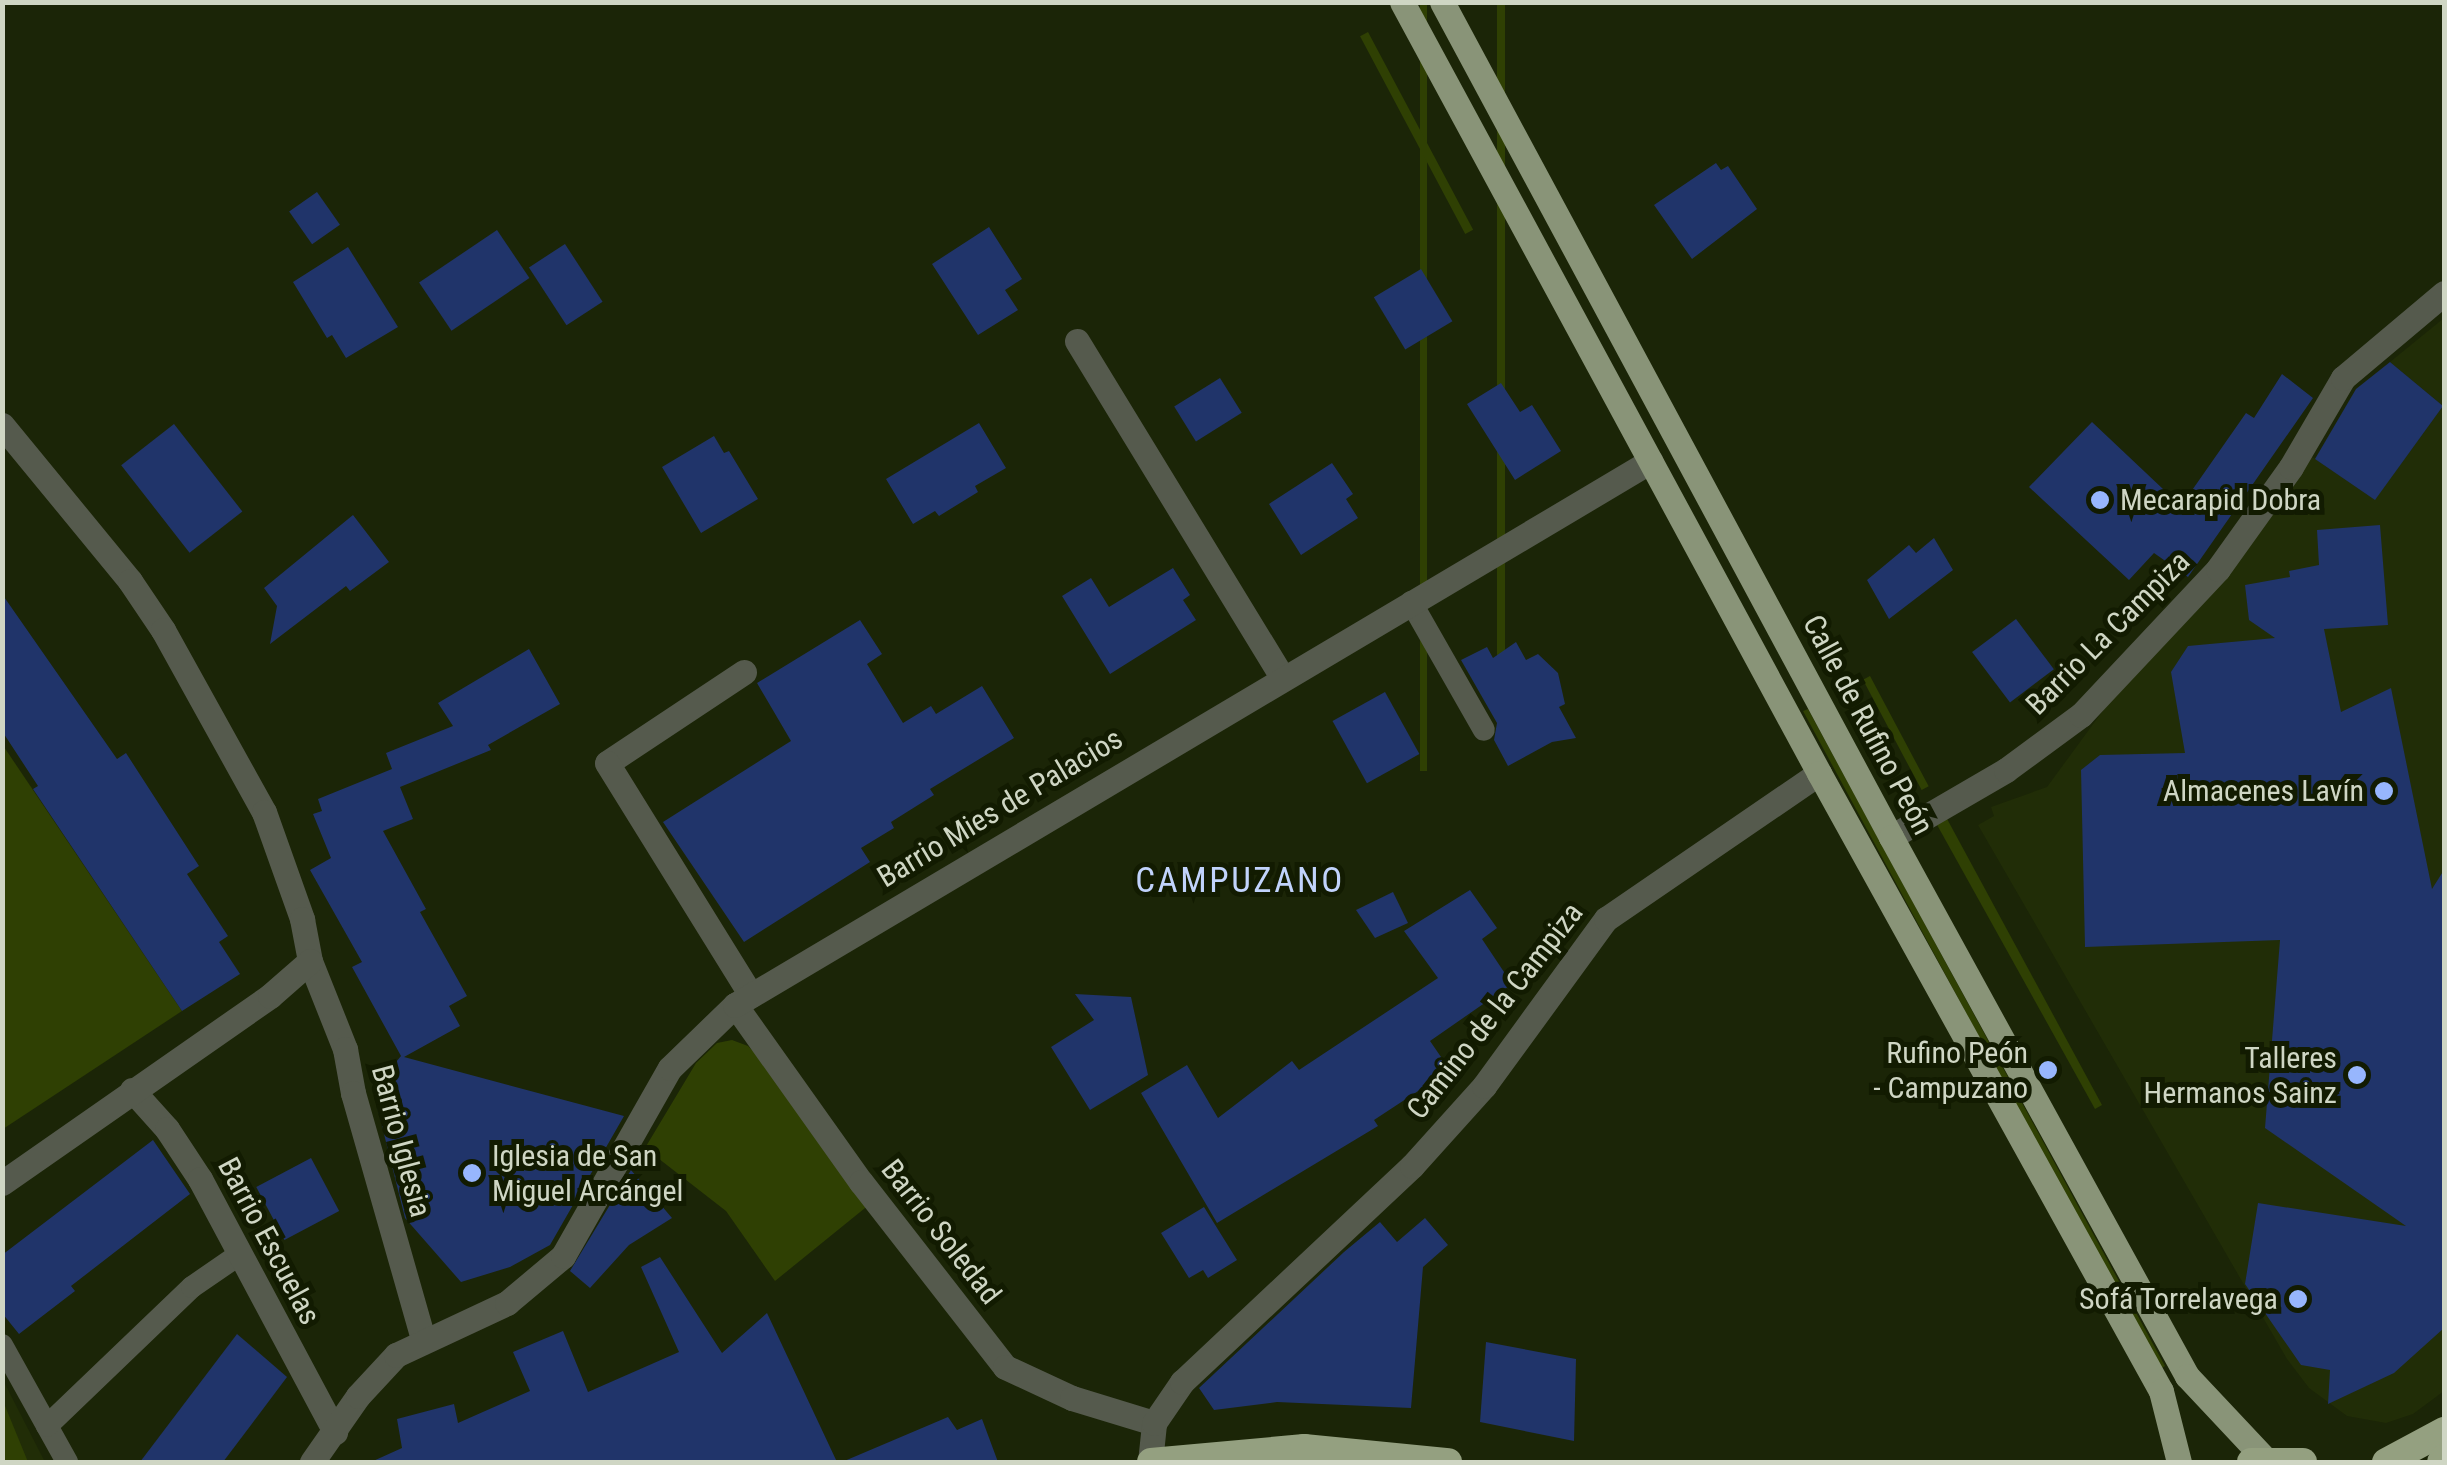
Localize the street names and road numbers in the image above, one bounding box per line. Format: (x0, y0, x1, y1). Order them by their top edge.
street label: Barrio La Campiza (2019, 544, 2197, 722)
street label: Calle de Rufino Peón (1795, 609, 1941, 841)
street label: Barrio Mies de Palacios (871, 721, 1129, 895)
street label: Camino de la Campiza (1399, 896, 1591, 1126)
street label: Barrio Iglesia (363, 1061, 439, 1221)
street label: Barrio Escuelas (210, 1151, 328, 1331)
street label: Barrio Soledad (873, 1153, 1009, 1311)

